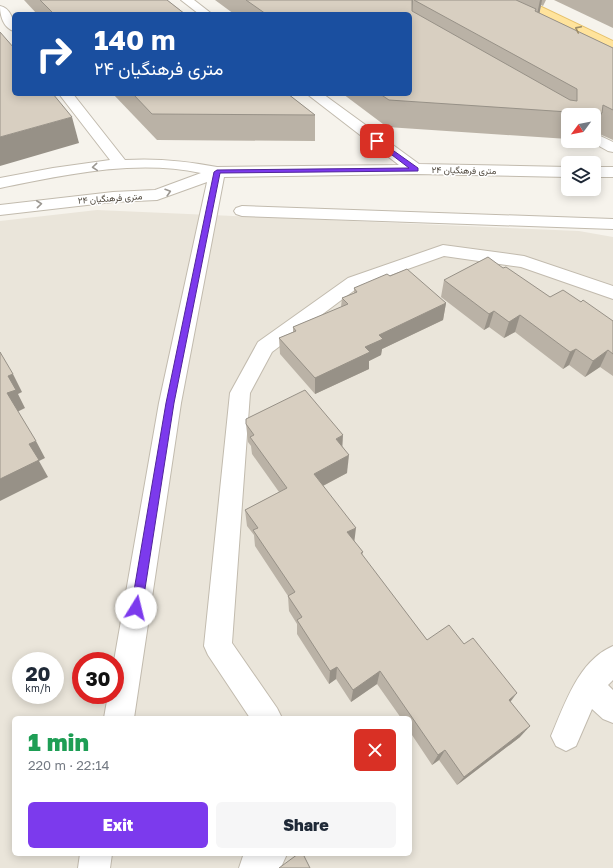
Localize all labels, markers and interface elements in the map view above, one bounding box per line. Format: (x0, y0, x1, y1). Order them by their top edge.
text: 140 m (94, 23, 176, 56)
one-way arrow (575, 26, 582, 34)
icon: right (28, 28, 80, 80)
text: ۲۴ متری فرهنگیان (94, 57, 223, 79)
north arrow (561, 108, 601, 148)
map controls (561, 108, 601, 196)
pin (360, 124, 394, 158)
icon: arrive (366, 130, 388, 152)
button: layers (561, 156, 601, 196)
one-way arrow (92, 163, 98, 172)
street label: ۲۴ متری فرهنگیان (432, 164, 497, 177)
one-way arrow (164, 188, 171, 197)
street label: ۲۴ متری فرهنگیان (77, 190, 143, 207)
one-way arrow (35, 200, 42, 209)
position arrow (115, 587, 157, 629)
speed limit sign: 30 (72, 652, 124, 704)
text: 20 (25, 661, 51, 685)
text: km/h (25, 682, 51, 694)
text: 1 min (28, 727, 89, 756)
button: close (354, 729, 396, 771)
text: 220 m · 22:14 (28, 757, 110, 773)
button: Exit (28, 802, 208, 848)
button: Share (216, 802, 396, 848)

